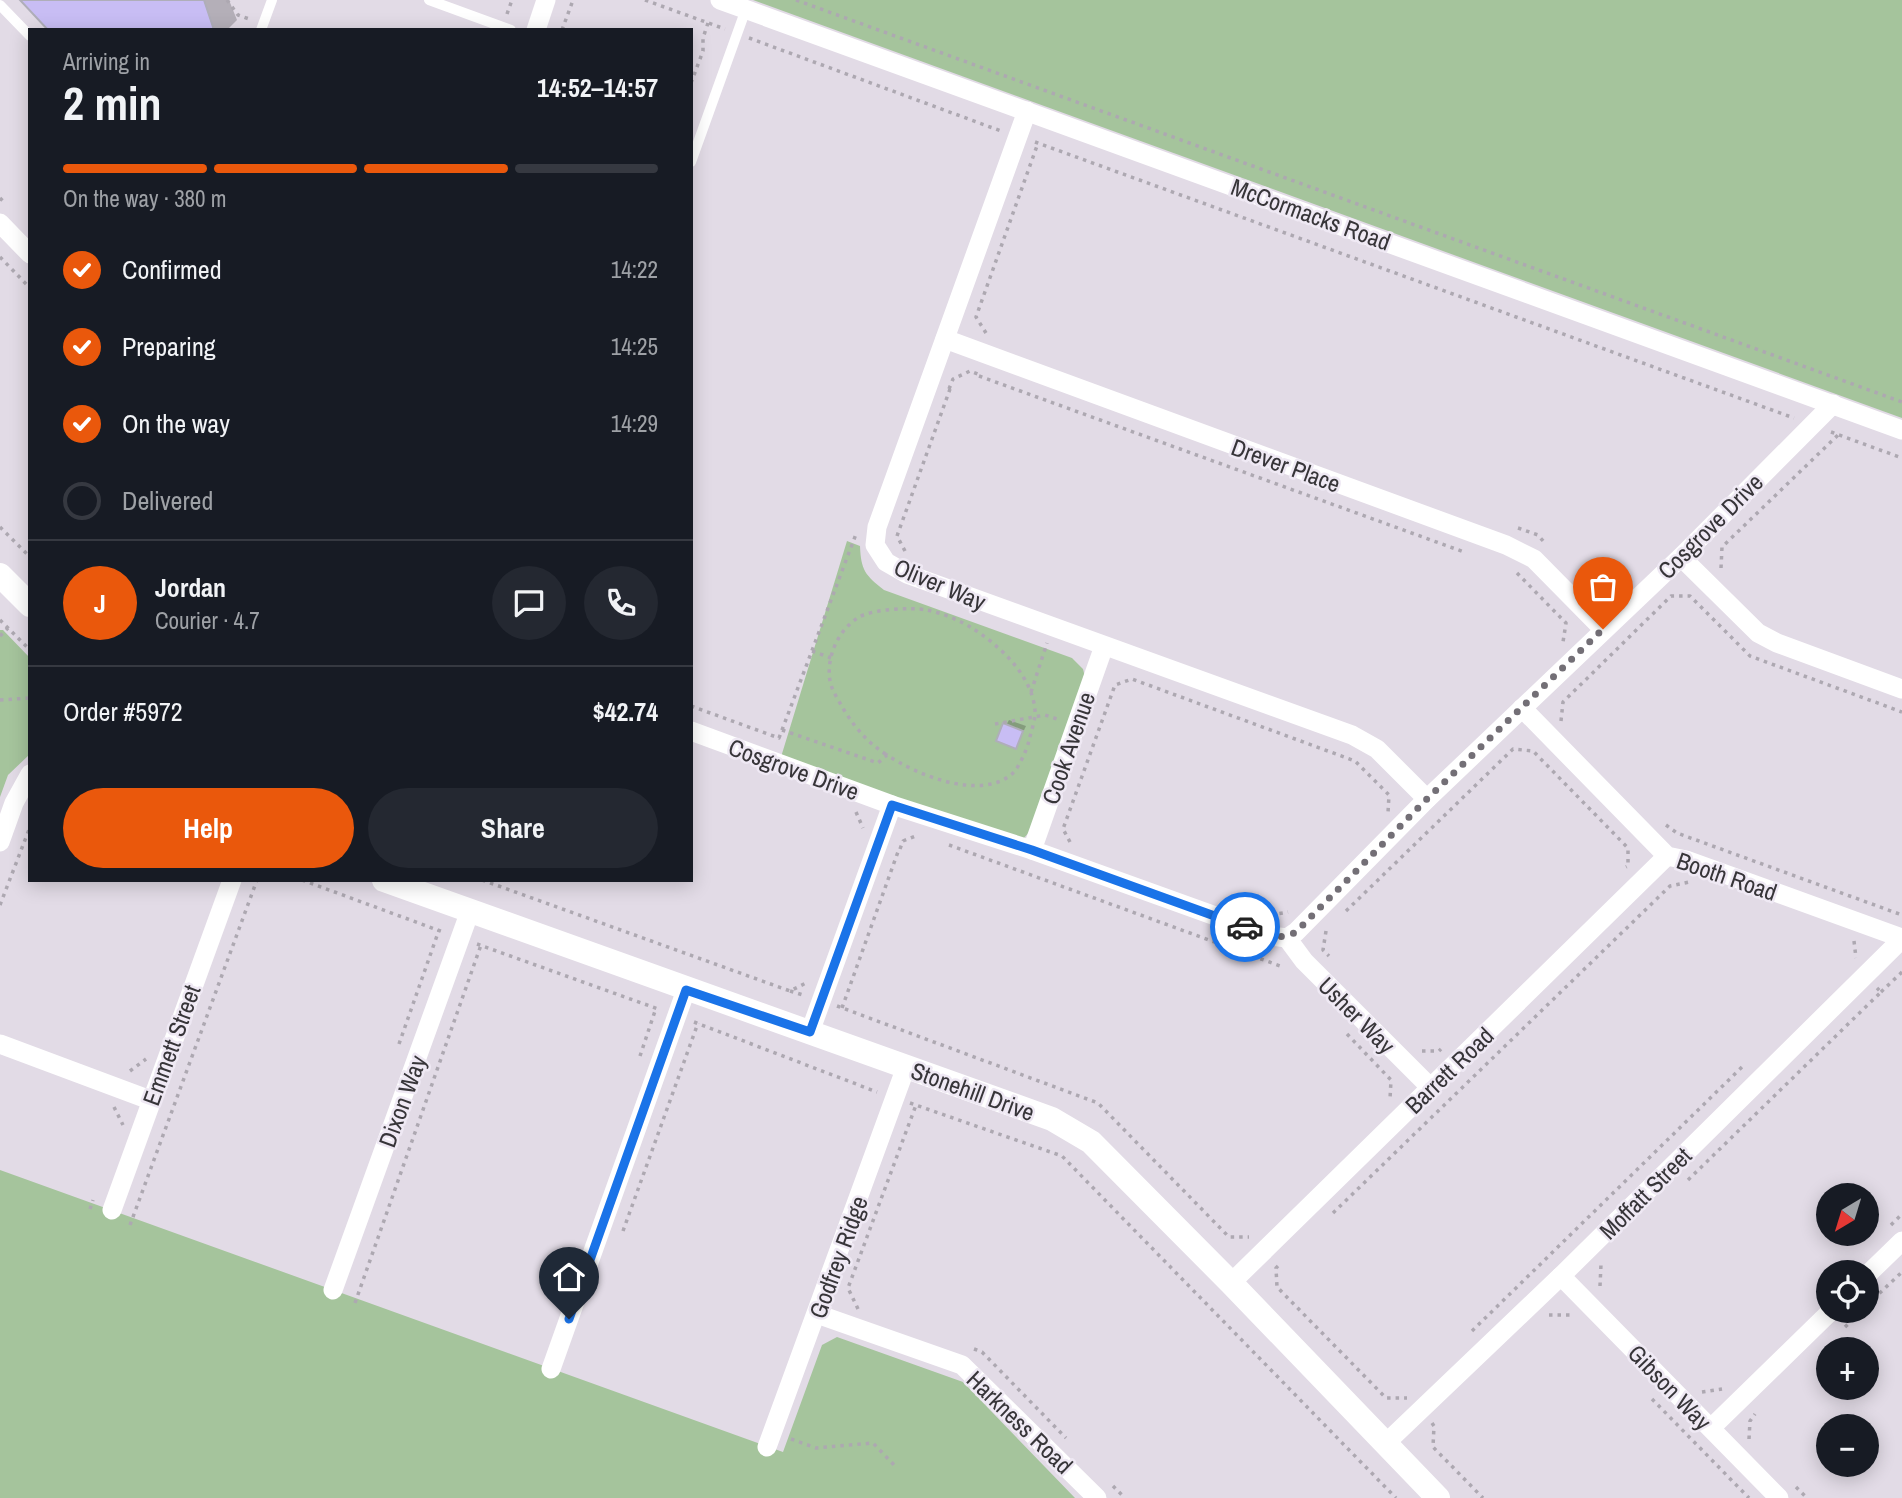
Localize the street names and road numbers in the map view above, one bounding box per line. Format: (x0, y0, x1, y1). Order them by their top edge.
street label: McCormacks Road (1227, 170, 1395, 258)
street label: Drever Place (1227, 431, 1345, 499)
street label: Cosgrove Drive (1650, 466, 1770, 586)
street label: Oliver Way (889, 550, 991, 618)
street label: Cook Avenue (1034, 688, 1102, 808)
street label: Cosgrove Drive (724, 731, 864, 807)
street label: Booth Road (1673, 844, 1781, 908)
street label: Usher Way (1312, 970, 1403, 1061)
street label: Emmett Street (134, 980, 208, 1110)
street label: Barrett Road (1398, 1020, 1500, 1120)
street label: Dixon Way (371, 1051, 433, 1151)
street label: Stonehill Drive (907, 1054, 1039, 1128)
street label: Moffatt Street (1592, 1140, 1698, 1246)
street label: Godfrey Ridge (801, 1191, 875, 1323)
street label: Gibson Way (1621, 1337, 1719, 1437)
street label: Harkness Road (960, 1363, 1080, 1481)

